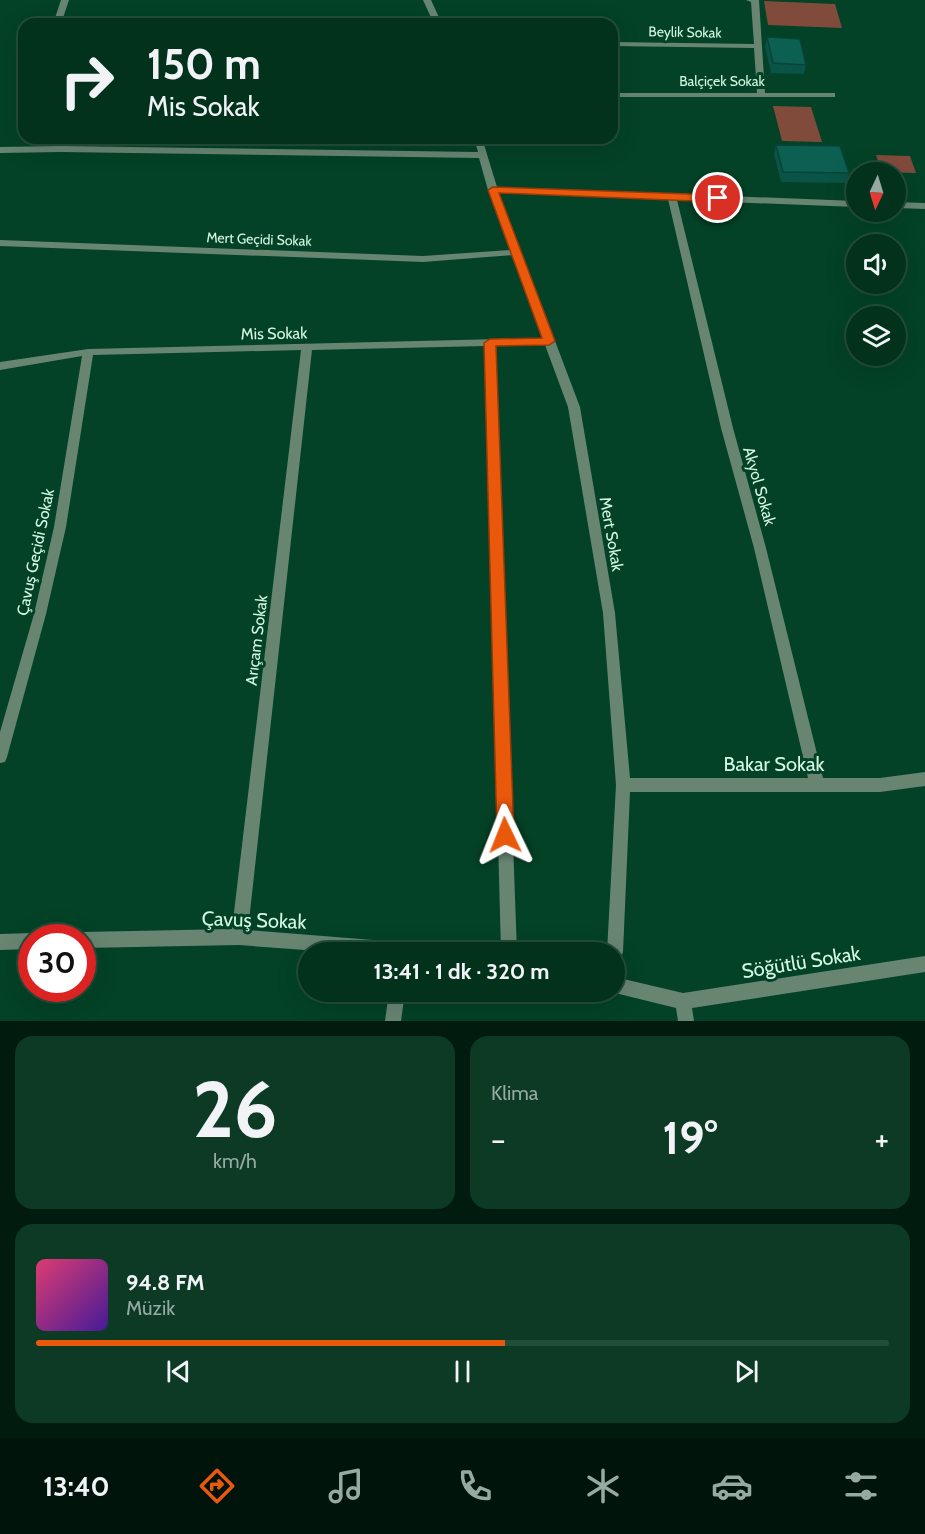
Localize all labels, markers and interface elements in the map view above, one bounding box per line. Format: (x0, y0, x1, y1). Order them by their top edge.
street label: Beylik Sokak (648, 22, 723, 42)
text: 150 m (147, 38, 261, 90)
icon: right (48, 42, 126, 120)
street label: Balçiçek Sokak (679, 72, 766, 90)
text: Mis Sokak (147, 90, 260, 123)
north arrow (846, 162, 906, 222)
map controls (846, 162, 906, 366)
pin (692, 172, 743, 223)
icon: arrive (701, 181, 734, 214)
street label: Mert Geçidi Sokak (206, 228, 313, 250)
button: sound (846, 234, 906, 294)
button: layers (846, 306, 906, 366)
street label: Mis Sokak (241, 323, 308, 344)
street label: Akyol Sokak (739, 444, 780, 529)
street label: Çavuş Geçidi Sokak (13, 486, 58, 617)
street label: Mert Sokak (596, 495, 628, 574)
street label: Arıçam Sokak (242, 593, 272, 686)
street label: Bakar Sokak (724, 752, 824, 776)
position arrow (473, 803, 537, 867)
street label: Çavuş Sokak (201, 906, 307, 934)
speed limit sign: 30 (18, 924, 96, 1002)
street label: Söğütlü Sokak (740, 941, 862, 983)
text: 13:41 · 1 dk · 320 m (374, 958, 549, 985)
text: 26 (192, 1062, 278, 1157)
text: Klima (491, 1081, 538, 1105)
text: 19° (663, 1111, 717, 1165)
text: − (491, 1119, 506, 1159)
text: + (874, 1119, 889, 1159)
text: km/h (213, 1149, 257, 1173)
text: 94.8 FM (126, 1269, 205, 1296)
text: Müzik (126, 1296, 175, 1320)
icon: previous (162, 1355, 195, 1388)
icon: pause (446, 1355, 479, 1388)
icon: next (730, 1355, 763, 1388)
icon: directions (196, 1465, 238, 1507)
icon: music (325, 1465, 367, 1507)
icon: phone (454, 1465, 496, 1507)
icon: climate (582, 1465, 624, 1507)
icon: car (711, 1465, 753, 1507)
icon: filters (840, 1465, 882, 1507)
text: 13:40 (43, 1470, 110, 1503)

